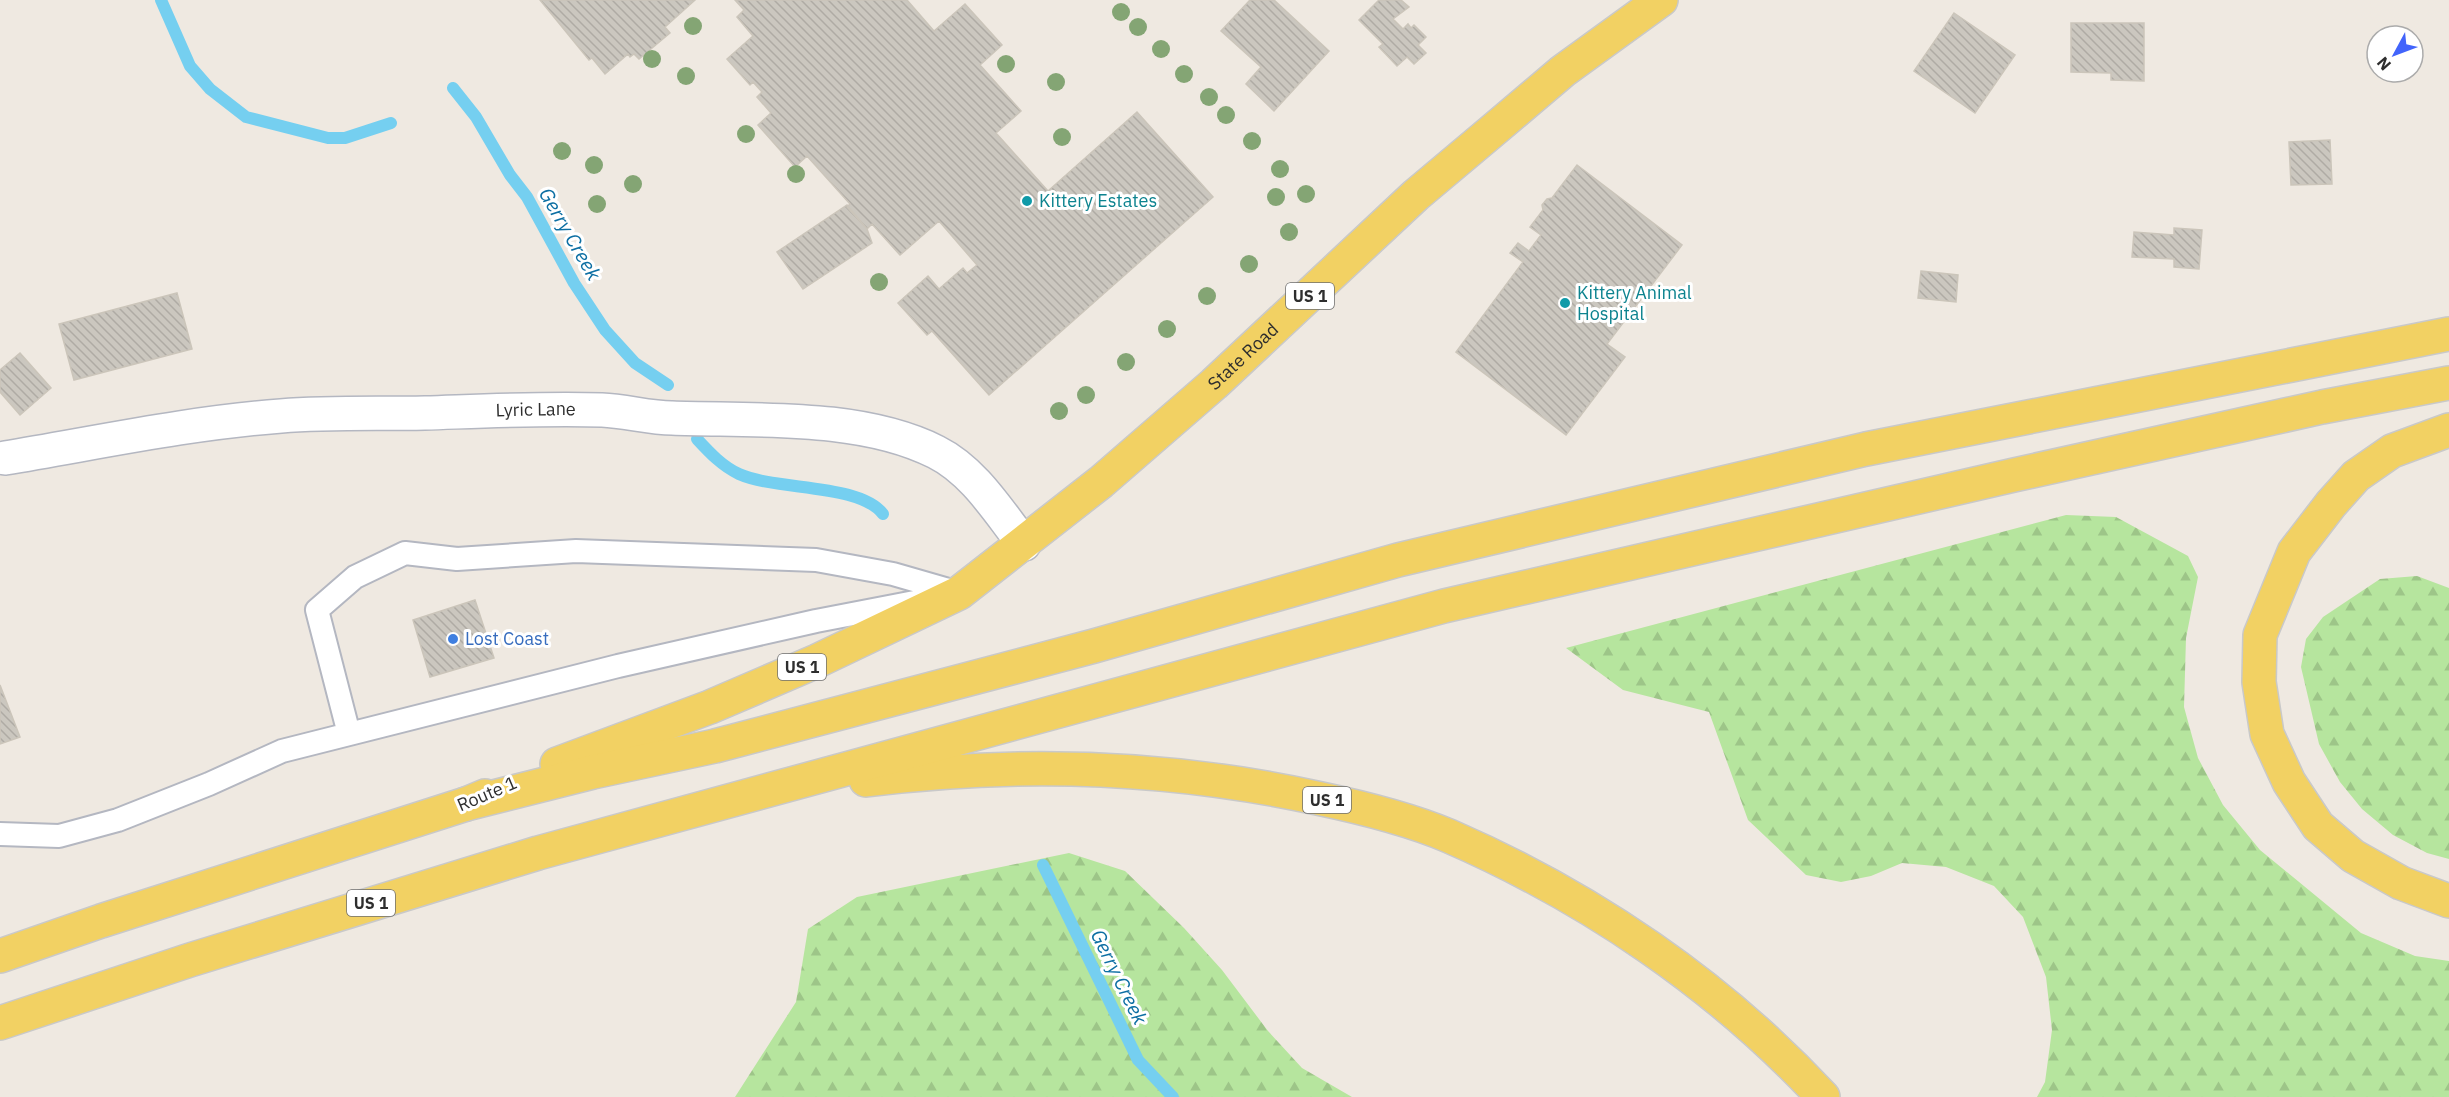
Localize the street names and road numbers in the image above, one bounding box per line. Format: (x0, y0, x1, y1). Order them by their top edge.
road number: US 1 (1286, 283, 1334, 309)
street label: State Road (1203, 318, 1283, 395)
street label: Lyric Lane (495, 397, 576, 422)
road number: US 1 (778, 654, 826, 680)
street label: Route 1 (453, 771, 520, 816)
road number: US 1 (1303, 787, 1351, 813)
road number: US 1 (347, 890, 395, 916)

